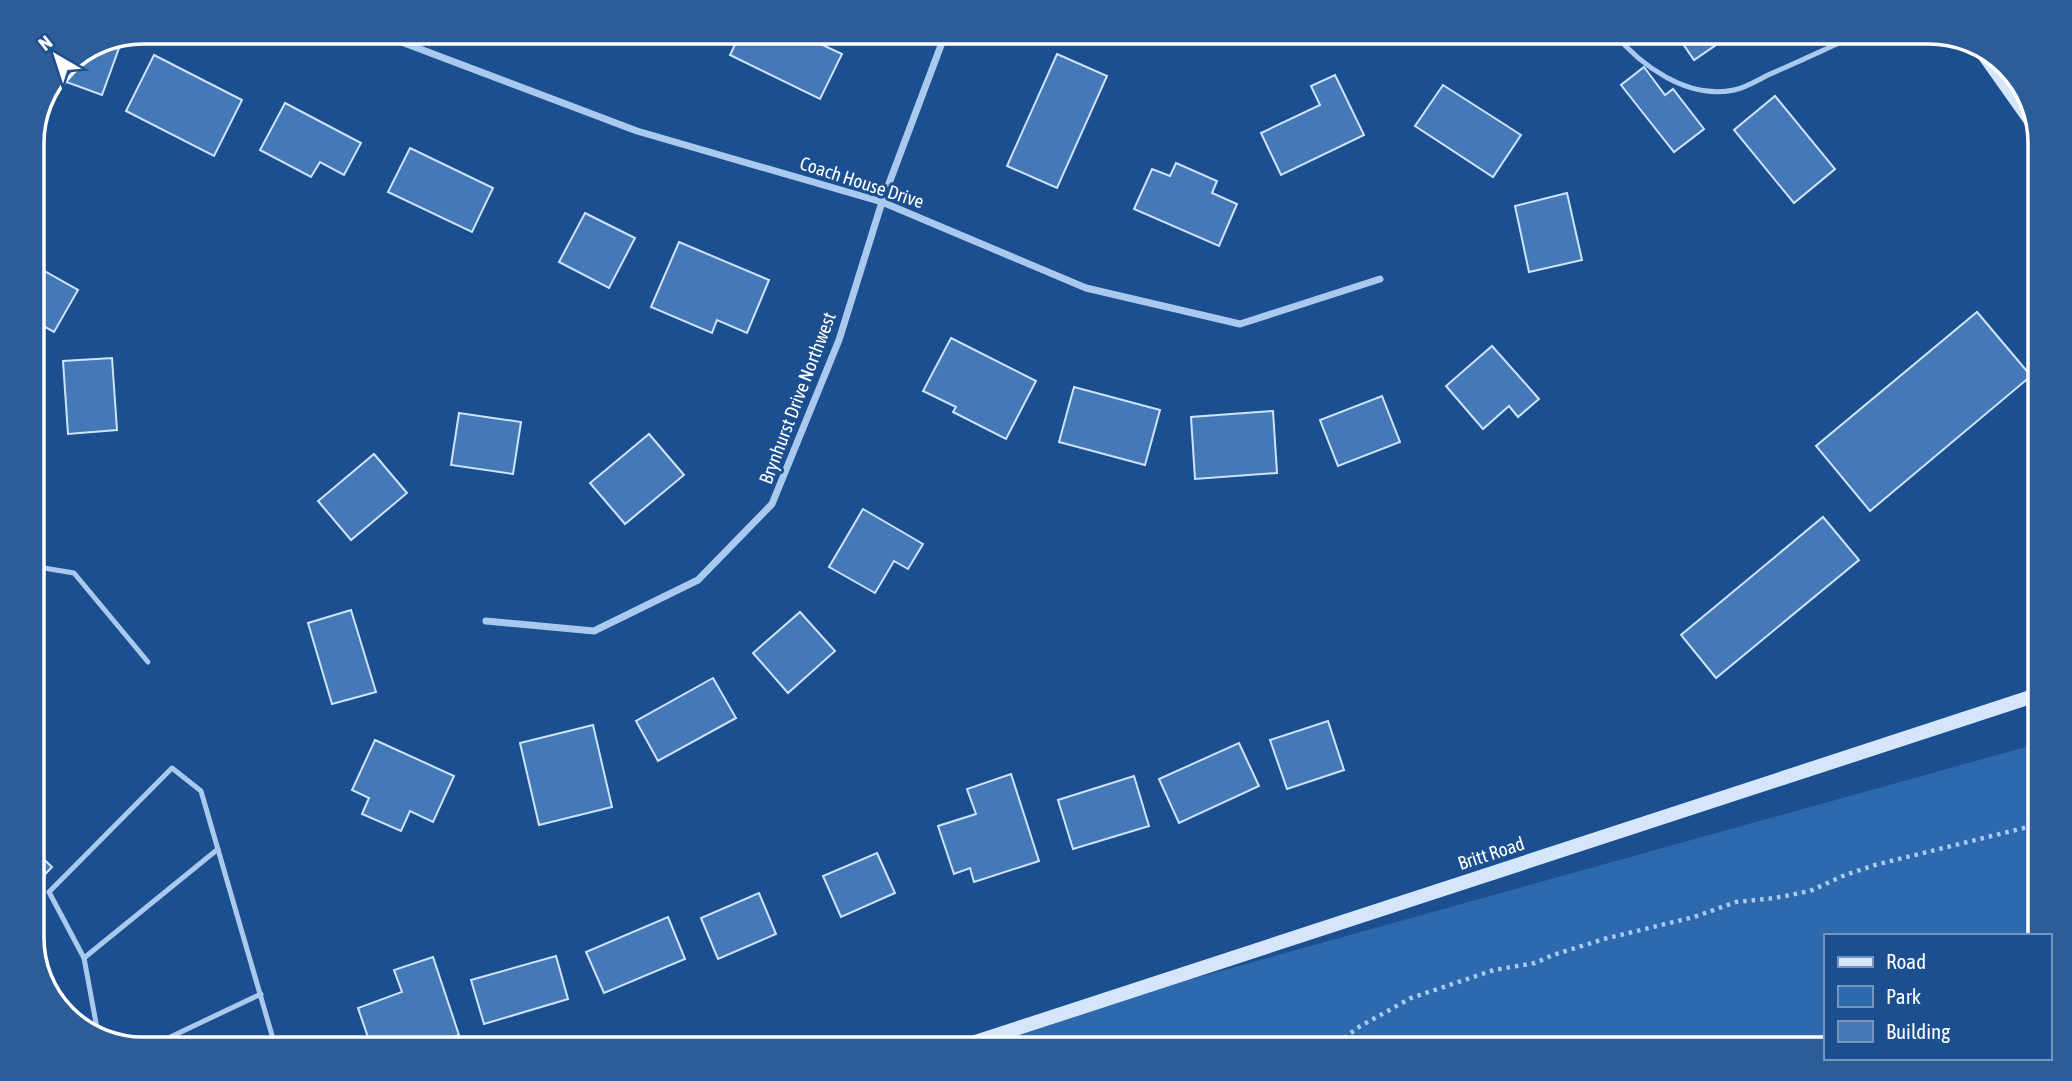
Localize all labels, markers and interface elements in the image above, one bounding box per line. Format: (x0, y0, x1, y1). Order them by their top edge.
north arrow (21, 21, 91, 91)
text: N (34, 31, 57, 55)
street label: Coach House Drive (797, 152, 927, 212)
street label: Brynhurst Drive Northwest (754, 309, 840, 487)
street label: Britt Road (1455, 832, 1527, 874)
legend (1824, 934, 2051, 1060)
text: Road (1886, 949, 1926, 973)
text: Park (1886, 984, 1921, 1008)
text: Building (1886, 1019, 1950, 1043)

